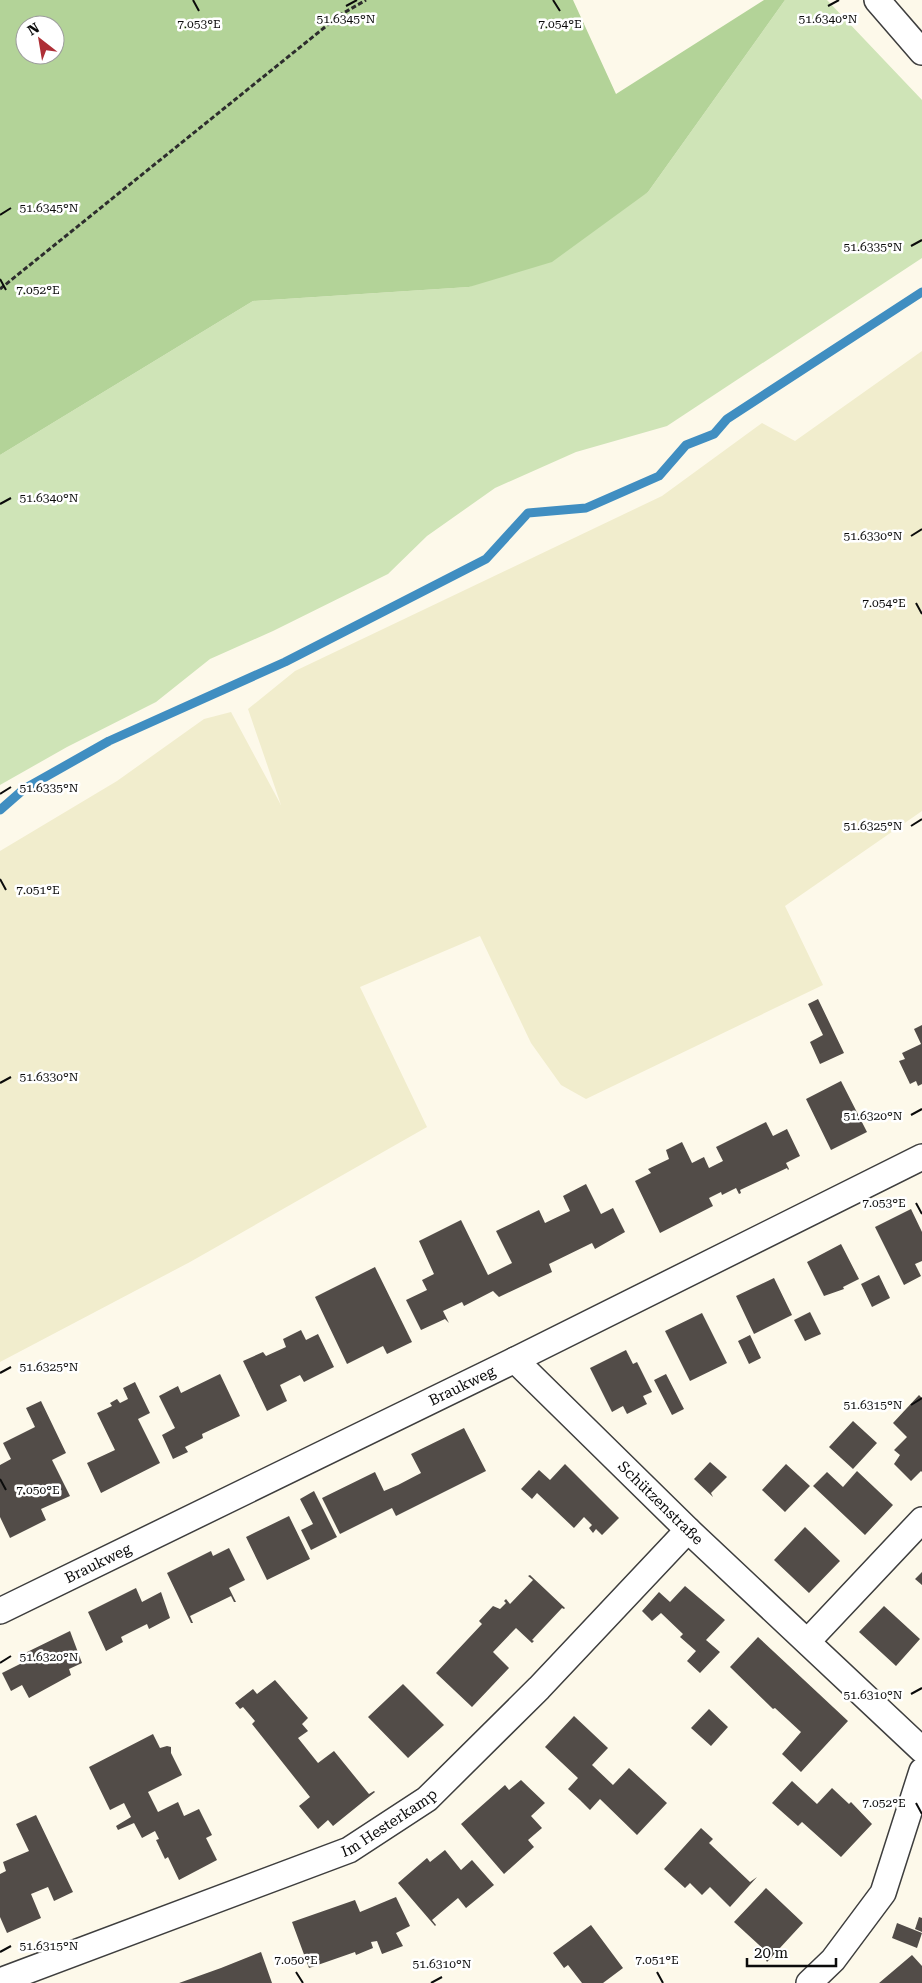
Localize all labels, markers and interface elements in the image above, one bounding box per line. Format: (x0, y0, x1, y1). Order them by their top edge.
text: 51.6345°N (317, 12, 376, 26)
text: 51.6340°N (799, 12, 858, 26)
north arrow (15, 15, 65, 65)
text: 7.053°E (177, 17, 221, 31)
text: 7.054°E (538, 17, 582, 31)
text: N (25, 19, 42, 38)
text: 51.6345°N (20, 201, 79, 215)
text: 51.6335°N (844, 240, 903, 254)
text: 7.052°E (16, 283, 60, 297)
text: 51.6340°N (20, 491, 79, 505)
text: 51.6330°N (844, 529, 903, 543)
text: 7.054°E (862, 596, 906, 610)
text: 51.6335°N (20, 781, 79, 795)
text: 51.6325°N (844, 819, 903, 833)
text: 7.051°E (16, 883, 60, 897)
text: 51.6330°N (20, 1070, 79, 1084)
text: 51.6320°N (844, 1109, 903, 1123)
text: 7.053°E (862, 1196, 906, 1210)
text: 51.6325°N (20, 1360, 79, 1374)
street label: Braukweg (426, 1362, 499, 1410)
text: 51.6315°N (844, 1398, 903, 1412)
street label: Schützenstraße (614, 1457, 707, 1549)
text: 7.050°E (16, 1483, 60, 1497)
street label: Braukweg (62, 1539, 135, 1587)
text: 51.6320°N (20, 1650, 79, 1664)
text: 51.6310°N (844, 1688, 903, 1702)
street label: Im Hesterkamp (339, 1785, 441, 1861)
text: 7.052°E (862, 1796, 906, 1810)
scale bar (747, 1936, 836, 1968)
text: 51.6315°N (20, 1939, 79, 1953)
text: 20 m (754, 1944, 789, 1962)
text: 7.050°E (274, 1953, 318, 1967)
text: 7.051°E (635, 1953, 679, 1967)
text: 51.6310°N (413, 1957, 472, 1971)

